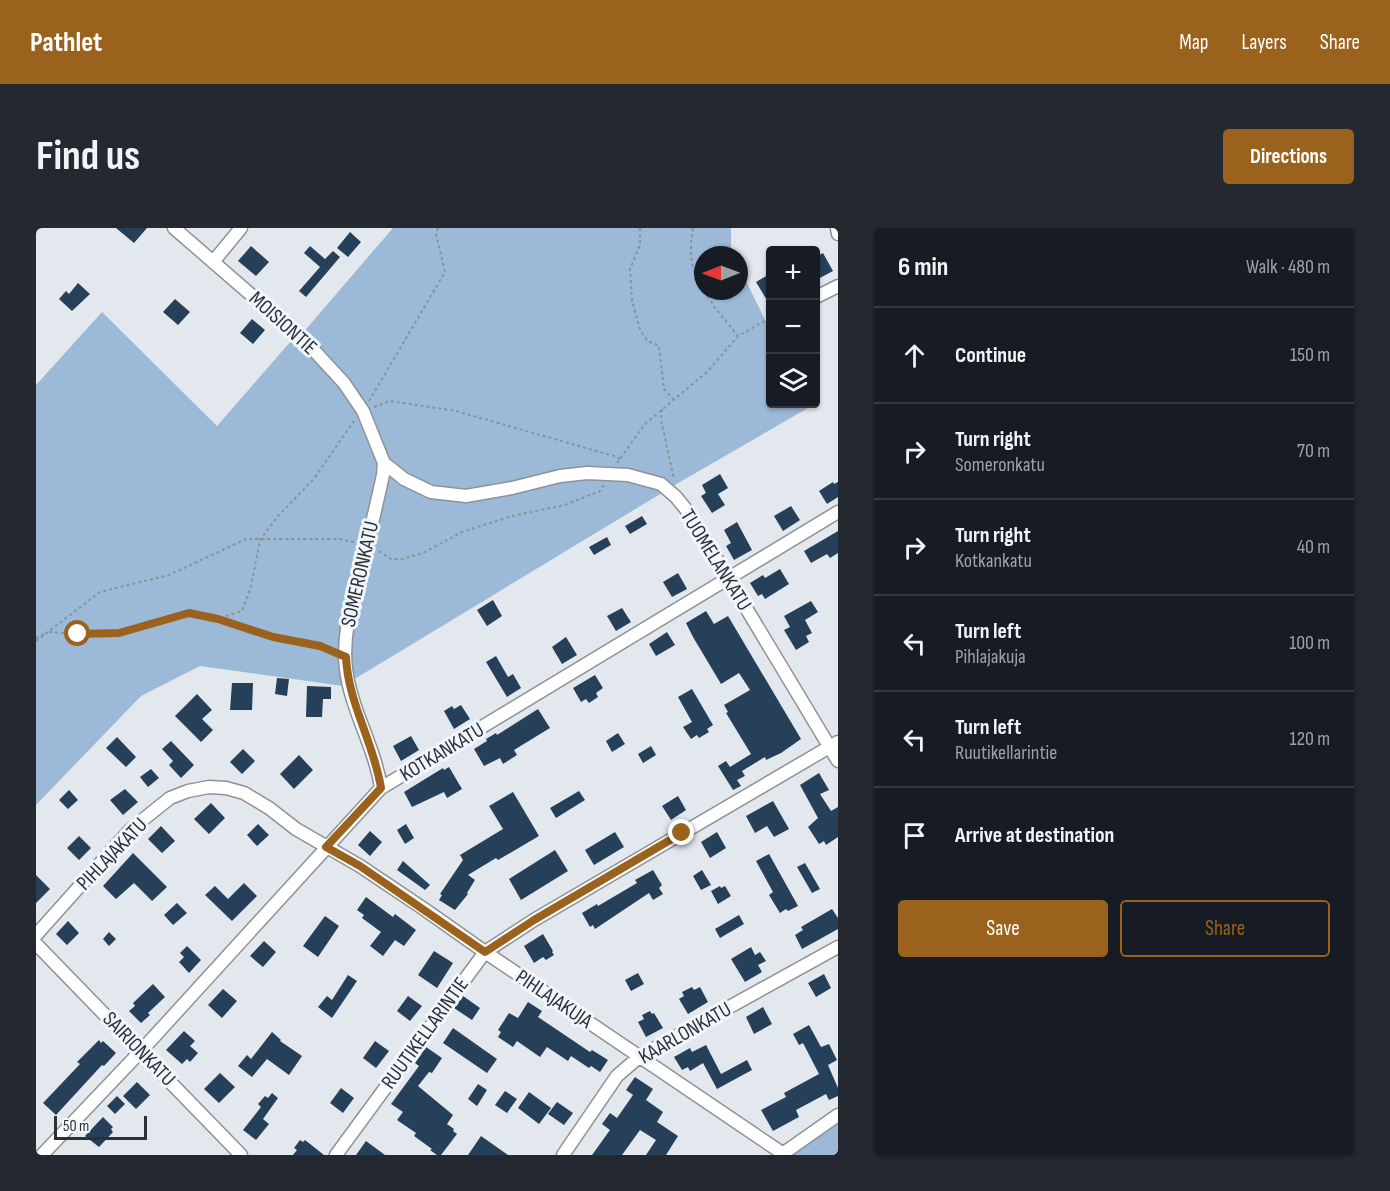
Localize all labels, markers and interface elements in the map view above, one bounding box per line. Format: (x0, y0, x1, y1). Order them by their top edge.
text: Pathlet (30, 26, 102, 59)
text: Map (1179, 30, 1208, 55)
text: Layers (1241, 30, 1287, 55)
text: Share (1320, 30, 1360, 55)
button: Directions (1223, 129, 1354, 184)
text: Find us (36, 131, 140, 182)
north arrow (694, 246, 748, 300)
map controls (766, 246, 820, 408)
button: + (766, 246, 820, 300)
text: 6 min (898, 252, 948, 283)
text: Walk · 480 m (1246, 255, 1330, 279)
street label: MOISIONTIE (244, 286, 322, 360)
button: − (766, 300, 820, 354)
icon: ahead (898, 339, 931, 372)
text: Continue (955, 342, 1026, 369)
text: 150 m (1290, 343, 1330, 367)
button: layers (766, 354, 820, 408)
text: Turn right (955, 426, 1031, 453)
icon: right (898, 435, 931, 468)
text: 70 m (1297, 439, 1330, 463)
text: Someronkatu (955, 453, 1045, 477)
street label: TUOMELANKATU (675, 505, 757, 615)
street label: SOMERONKATU (336, 519, 384, 629)
text: Turn right (955, 522, 1031, 549)
icon: right (898, 531, 931, 564)
text: 40 m (1297, 535, 1330, 559)
text: Kotkankatu (955, 549, 1032, 573)
text: Turn left (955, 618, 1021, 645)
route start (64, 620, 90, 646)
icon: left (898, 627, 931, 660)
text: 100 m (1289, 631, 1330, 655)
text: Pihlajakuja (955, 645, 1026, 669)
text: Turn left (955, 714, 1021, 741)
street label: KOTKANKATU (395, 717, 489, 787)
icon: left (898, 723, 931, 756)
text: 120 m (1290, 727, 1330, 751)
text: Ruutikellarintie (955, 741, 1057, 765)
street label: PIHLAJAKATU (71, 813, 153, 895)
route end (668, 819, 694, 845)
icon: arrive (898, 819, 931, 852)
text: Arrive at destination (955, 822, 1114, 849)
button: Save (898, 900, 1108, 957)
button: Share (1120, 900, 1330, 957)
street label: PIHLAJAKUJA (511, 964, 598, 1034)
street label: RUUTIKELLARINTIE (376, 972, 474, 1094)
street label: KAARLONKATU (634, 997, 736, 1069)
street label: SAIRIONKATU (97, 1007, 181, 1091)
scale bar (54, 1113, 147, 1140)
text: 50 m (63, 1117, 89, 1136)

